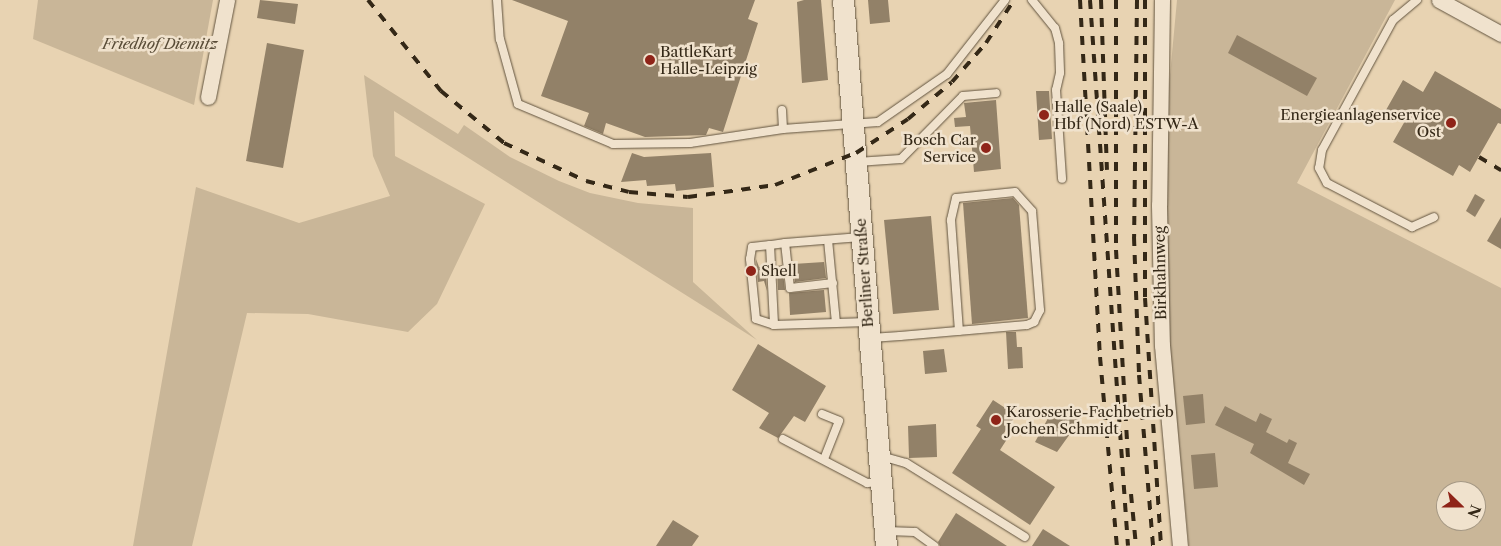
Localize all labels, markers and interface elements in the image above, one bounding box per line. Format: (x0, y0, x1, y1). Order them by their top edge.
park label: Friedhof Diemitz (102, 35, 218, 53)
place label: BattleKart Halle-Leipzig (660, 42, 757, 77)
marker: BattleKart Halle-Leipzig (644, 54, 656, 66)
place label: Halle (Saale) Hbf (Nord) ESTW-A (1054, 97, 1199, 132)
place label: Energieanlagenservice Ost (1280, 105, 1441, 140)
marker: Halle (Saale) Hbf (Nord) ESTW-A (1038, 109, 1050, 121)
marker: Energieanlagenservice Ost (1445, 117, 1457, 129)
place label: Bosch Car Service (903, 130, 976, 165)
marker: Bosch Car Service (980, 142, 992, 154)
street label: Berliner Straße (851, 218, 877, 328)
street label: Birkhahnweg (1150, 226, 1170, 320)
place label: Shell (761, 262, 797, 280)
marker: Shell (745, 265, 757, 277)
place label: Karosserie-Fachbetrieb Jochen Schmidt (1006, 402, 1174, 437)
marker: Karosserie-Fachbetrieb Jochen Schmidt (990, 414, 1002, 426)
north arrow (1436, 481, 1486, 531)
text: N (1463, 502, 1485, 520)

